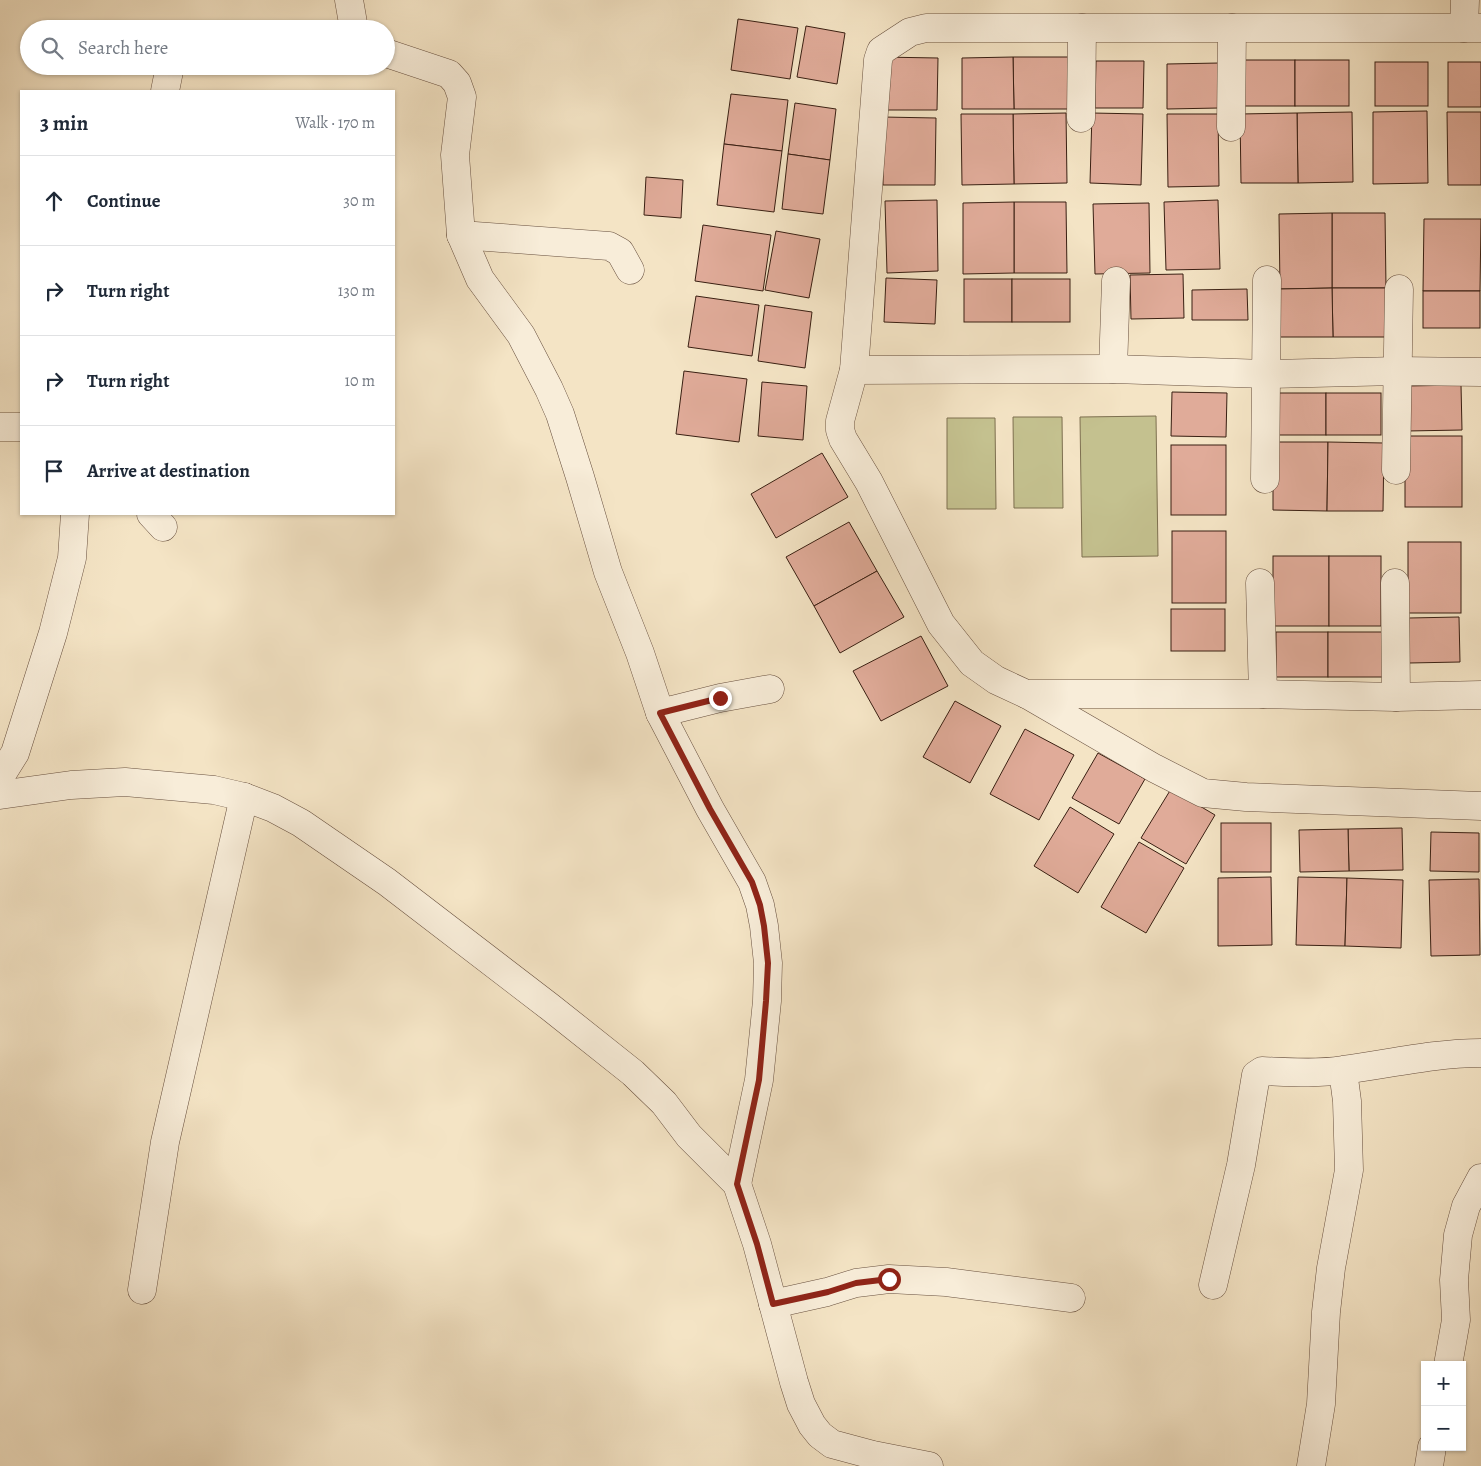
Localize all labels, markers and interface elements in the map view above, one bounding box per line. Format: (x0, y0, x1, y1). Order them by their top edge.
search box (20, 20, 395, 75)
icon: search (38, 34, 66, 62)
text: Search here (78, 35, 168, 61)
text: 3 min (40, 109, 88, 137)
text: Walk · 170 m (295, 112, 375, 134)
icon: ahead (40, 187, 68, 215)
text: Continue (87, 188, 161, 214)
text: 30 m (343, 190, 375, 212)
icon: right (40, 277, 68, 305)
text: Turn right (87, 278, 169, 304)
text: 130 m (338, 280, 375, 302)
icon: right (40, 367, 68, 395)
text: Turn right (87, 368, 169, 394)
text: 10 m (345, 370, 375, 392)
icon: arrive (40, 457, 68, 485)
text: Arrive at destination (87, 458, 250, 484)
route end (709, 687, 732, 710)
route start (878, 1268, 901, 1291)
map controls (1421, 1361, 1466, 1451)
button: + (1421, 1361, 1466, 1406)
button: − (1421, 1406, 1466, 1451)

